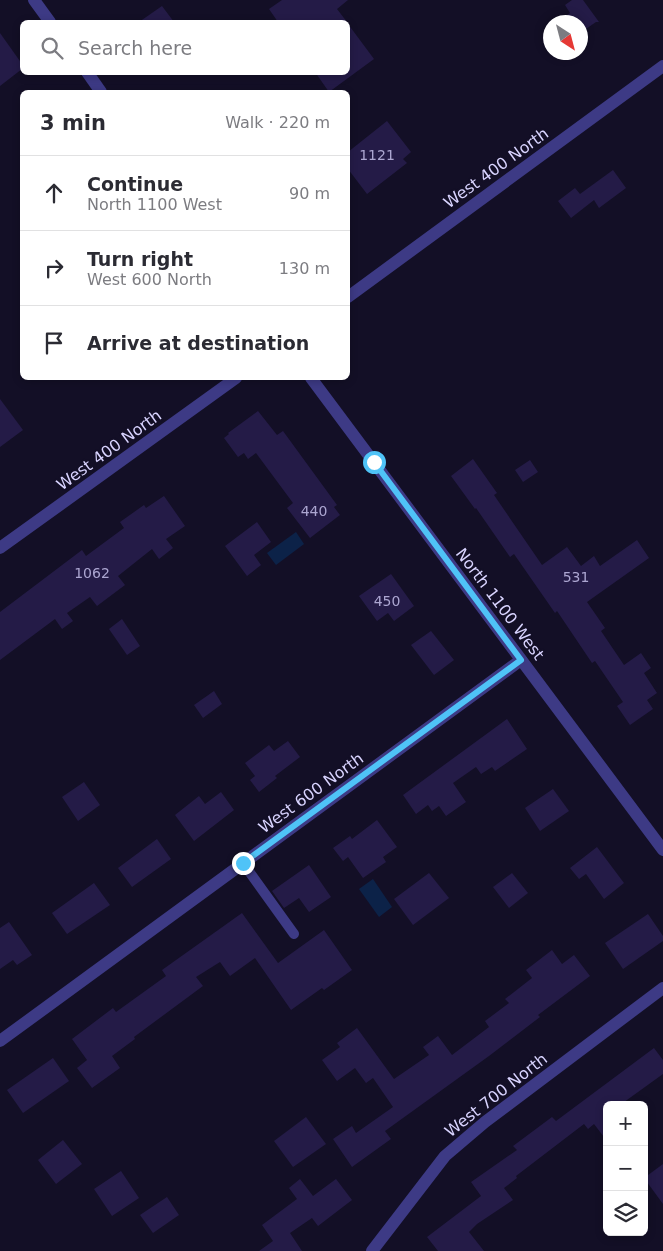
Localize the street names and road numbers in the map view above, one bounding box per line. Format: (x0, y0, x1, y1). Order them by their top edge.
street label: West 400 North (440, 124, 552, 212)
street label: West 400 North (53, 406, 165, 494)
street label: North 1100 West (452, 544, 548, 664)
street label: West 600 North (255, 749, 367, 837)
street label: West 700 North (441, 1049, 551, 1141)

